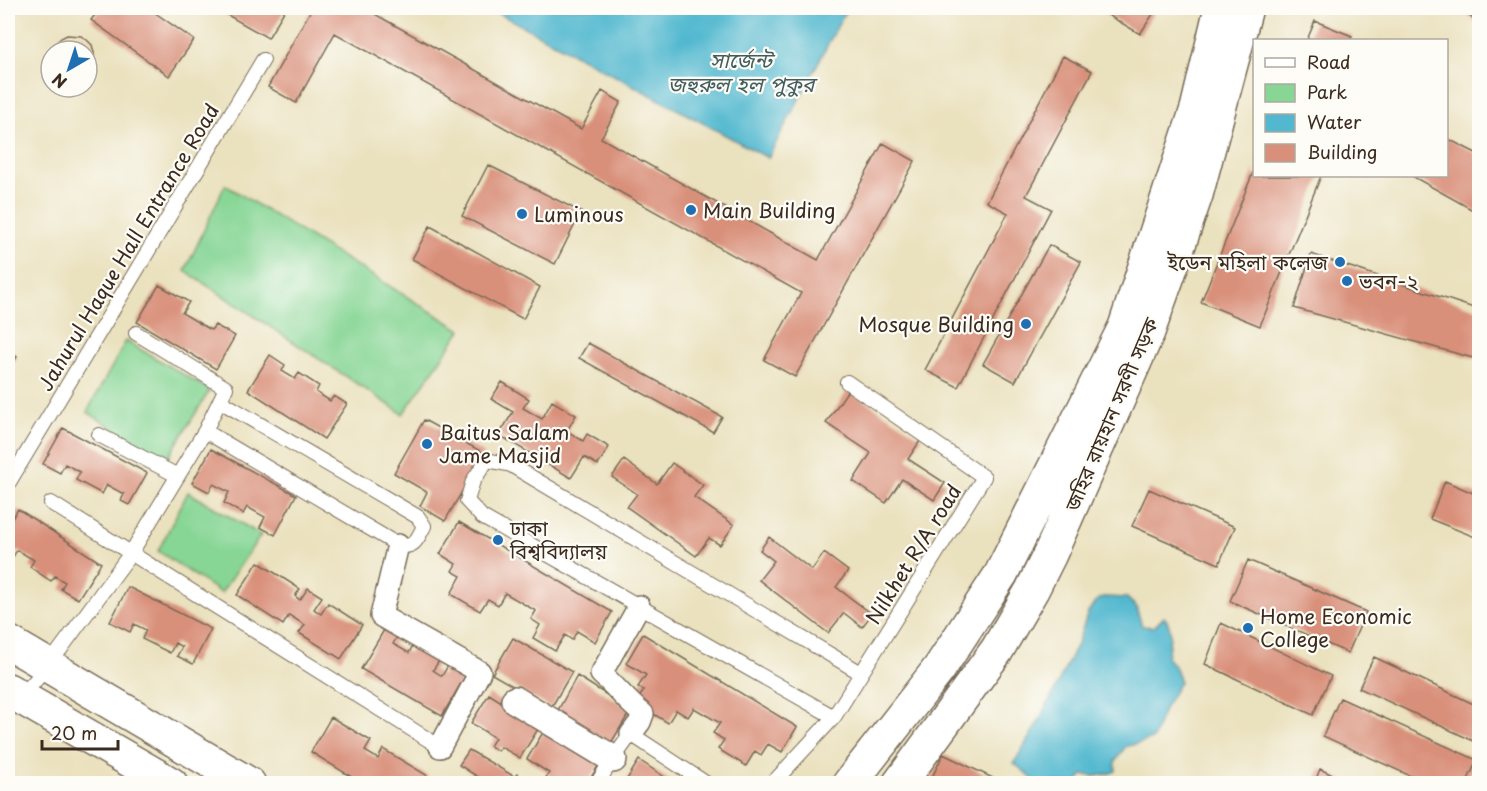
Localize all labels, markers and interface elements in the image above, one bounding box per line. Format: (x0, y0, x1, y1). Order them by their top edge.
north arrow (39, 39, 99, 99)
legend (1253, 39, 1448, 177)
water label: সার্জেন্ট জহুরুল হল পুকুর (668, 43, 818, 99)
text: Road (1307, 48, 1351, 75)
text: N (46, 68, 71, 95)
text: Park (1307, 78, 1347, 105)
street label: Jahurul Haque Hall Entrance Road (30, 98, 226, 396)
text: Water (1307, 108, 1362, 135)
text: Building (1307, 138, 1377, 165)
place label: Main Building (703, 195, 836, 225)
place label: Luminous (534, 199, 624, 229)
marker: Main Building (684, 203, 698, 217)
marker: Luminous (515, 207, 529, 221)
place label: ইডেন মহিলা কলেজ (1166, 247, 1329, 277)
marker: ইডেন মহিলা কলেজ (1333, 255, 1347, 269)
place label: ভবন-২ (1358, 266, 1419, 296)
marker: ভবন-২ (1340, 274, 1354, 288)
place label: Mosque Building (858, 309, 1014, 339)
street label: জহির রায়হান সরণী সড়ক (1056, 312, 1166, 516)
marker: Mosque Building (1019, 317, 1033, 331)
place label: Baitus Salam Jame Masjid (439, 417, 569, 470)
marker: Baitus Salam Jame Masjid (420, 437, 434, 451)
street label: Nilkhet R/A road (858, 478, 968, 630)
place label: ঢাকা বিশ্ববিদ্যালয় (509, 513, 607, 566)
marker: ঢাকা বিশ্ববিদ্যালয় (491, 533, 505, 547)
place label: Home Economic College (1260, 601, 1412, 654)
marker: Home Economic College (1241, 621, 1255, 635)
scale bar (42, 713, 118, 751)
text: 20 m (51, 719, 97, 746)

